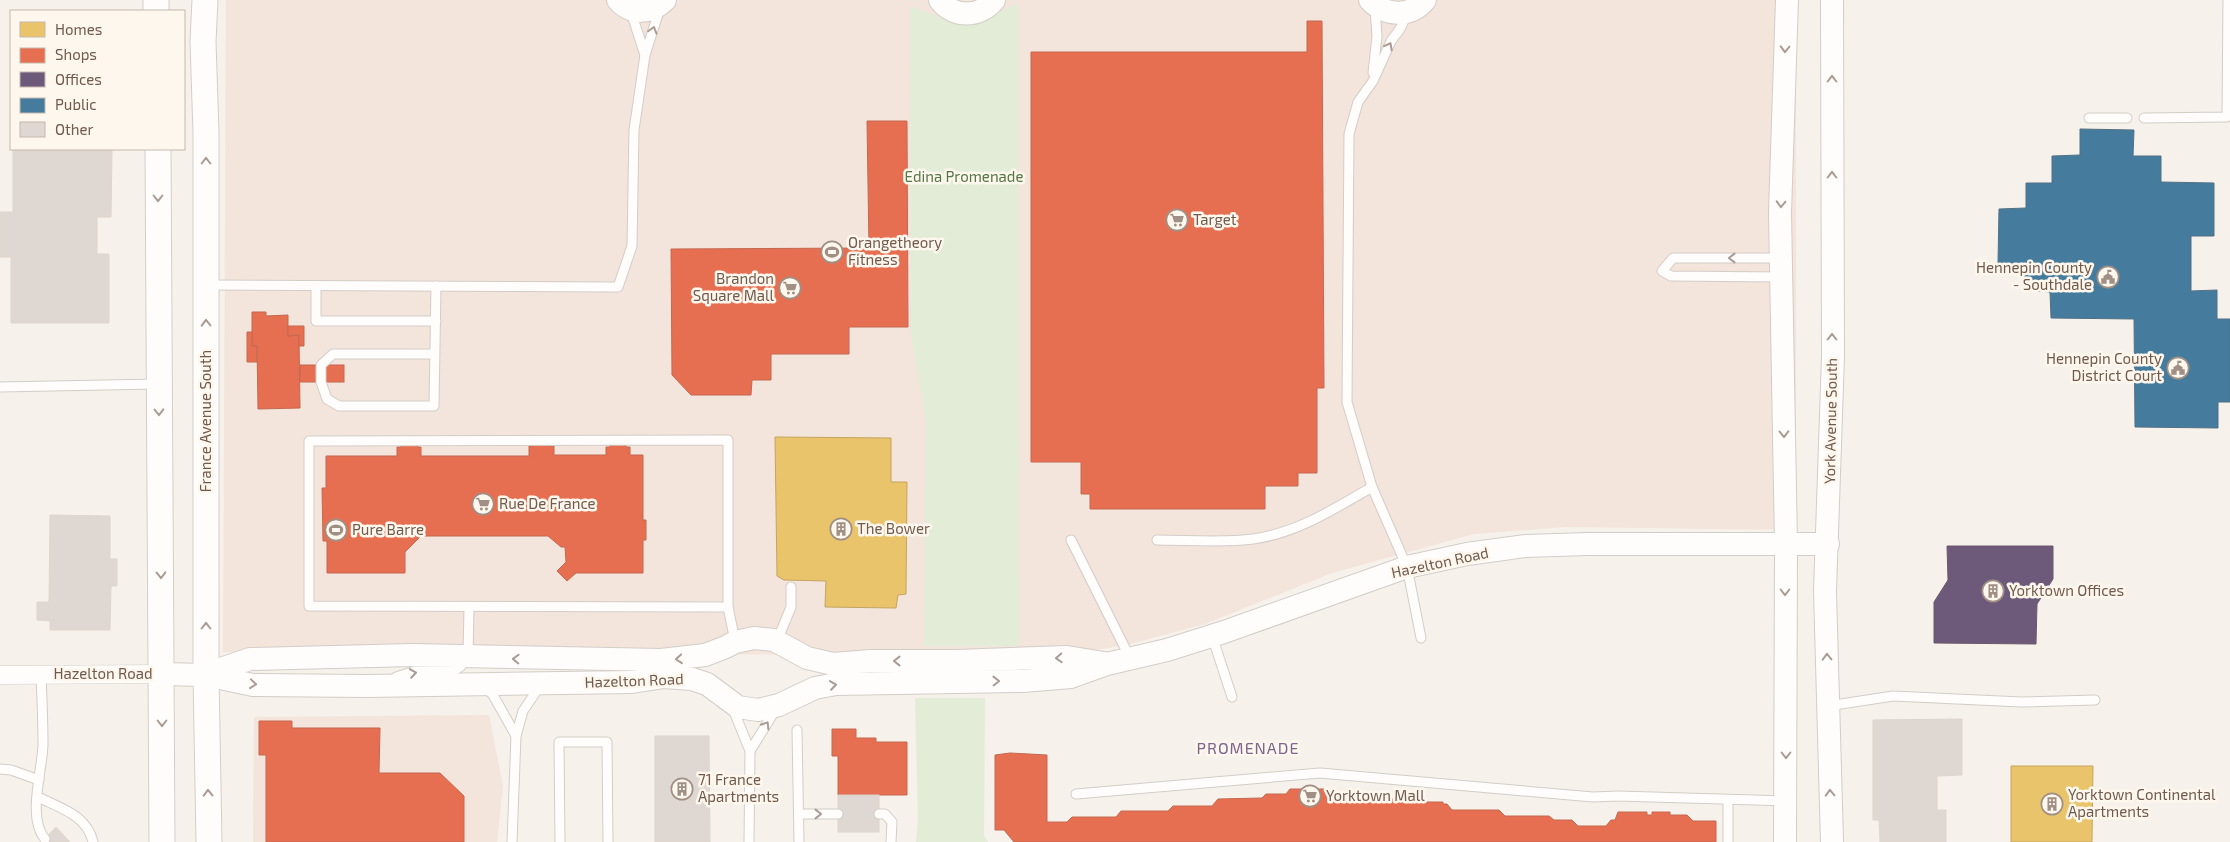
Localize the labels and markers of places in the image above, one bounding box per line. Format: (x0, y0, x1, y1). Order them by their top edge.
supermarket icon: Target (1165, 208, 1189, 232)
place label: Target (1193, 210, 1237, 228)
place label: Orangetheory Fitness (848, 233, 942, 268)
sports icon: Orangetheory Fitness (820, 240, 844, 264)
place label: Hennepin County - Southdale (1976, 258, 2092, 293)
public building icon: Hennepin County - Southdale (2096, 265, 2120, 289)
place label: Brandon Square Mall (693, 269, 775, 304)
supermarket icon: Brandon Square Mall (778, 276, 802, 300)
place label: Hennepin County District Court (2046, 349, 2162, 384)
public building icon: Hennepin County District Court (2166, 356, 2190, 380)
supermarket icon: Rue De France (471, 492, 495, 516)
place label: Rue De France (499, 494, 596, 512)
building icon: The Bower (829, 517, 853, 541)
sports icon: Pure Barre (324, 518, 348, 542)
place label: The Bower (857, 519, 930, 537)
place label: Pure Barre (352, 520, 424, 538)
building icon: Yorktown Offices (1981, 579, 2005, 603)
place label: Yorktown Offices (2009, 581, 2124, 599)
place label: 71 France Apartments (698, 770, 779, 805)
building icon: 71 France Apartments (670, 777, 694, 801)
supermarket icon: Yorktown Mall (1298, 784, 1322, 808)
place label: Yorktown Continental Apartments (2068, 785, 2216, 820)
place label: Yorktown Mall (1326, 786, 1425, 804)
building icon: Yorktown Continental Apartments (2040, 792, 2064, 816)

